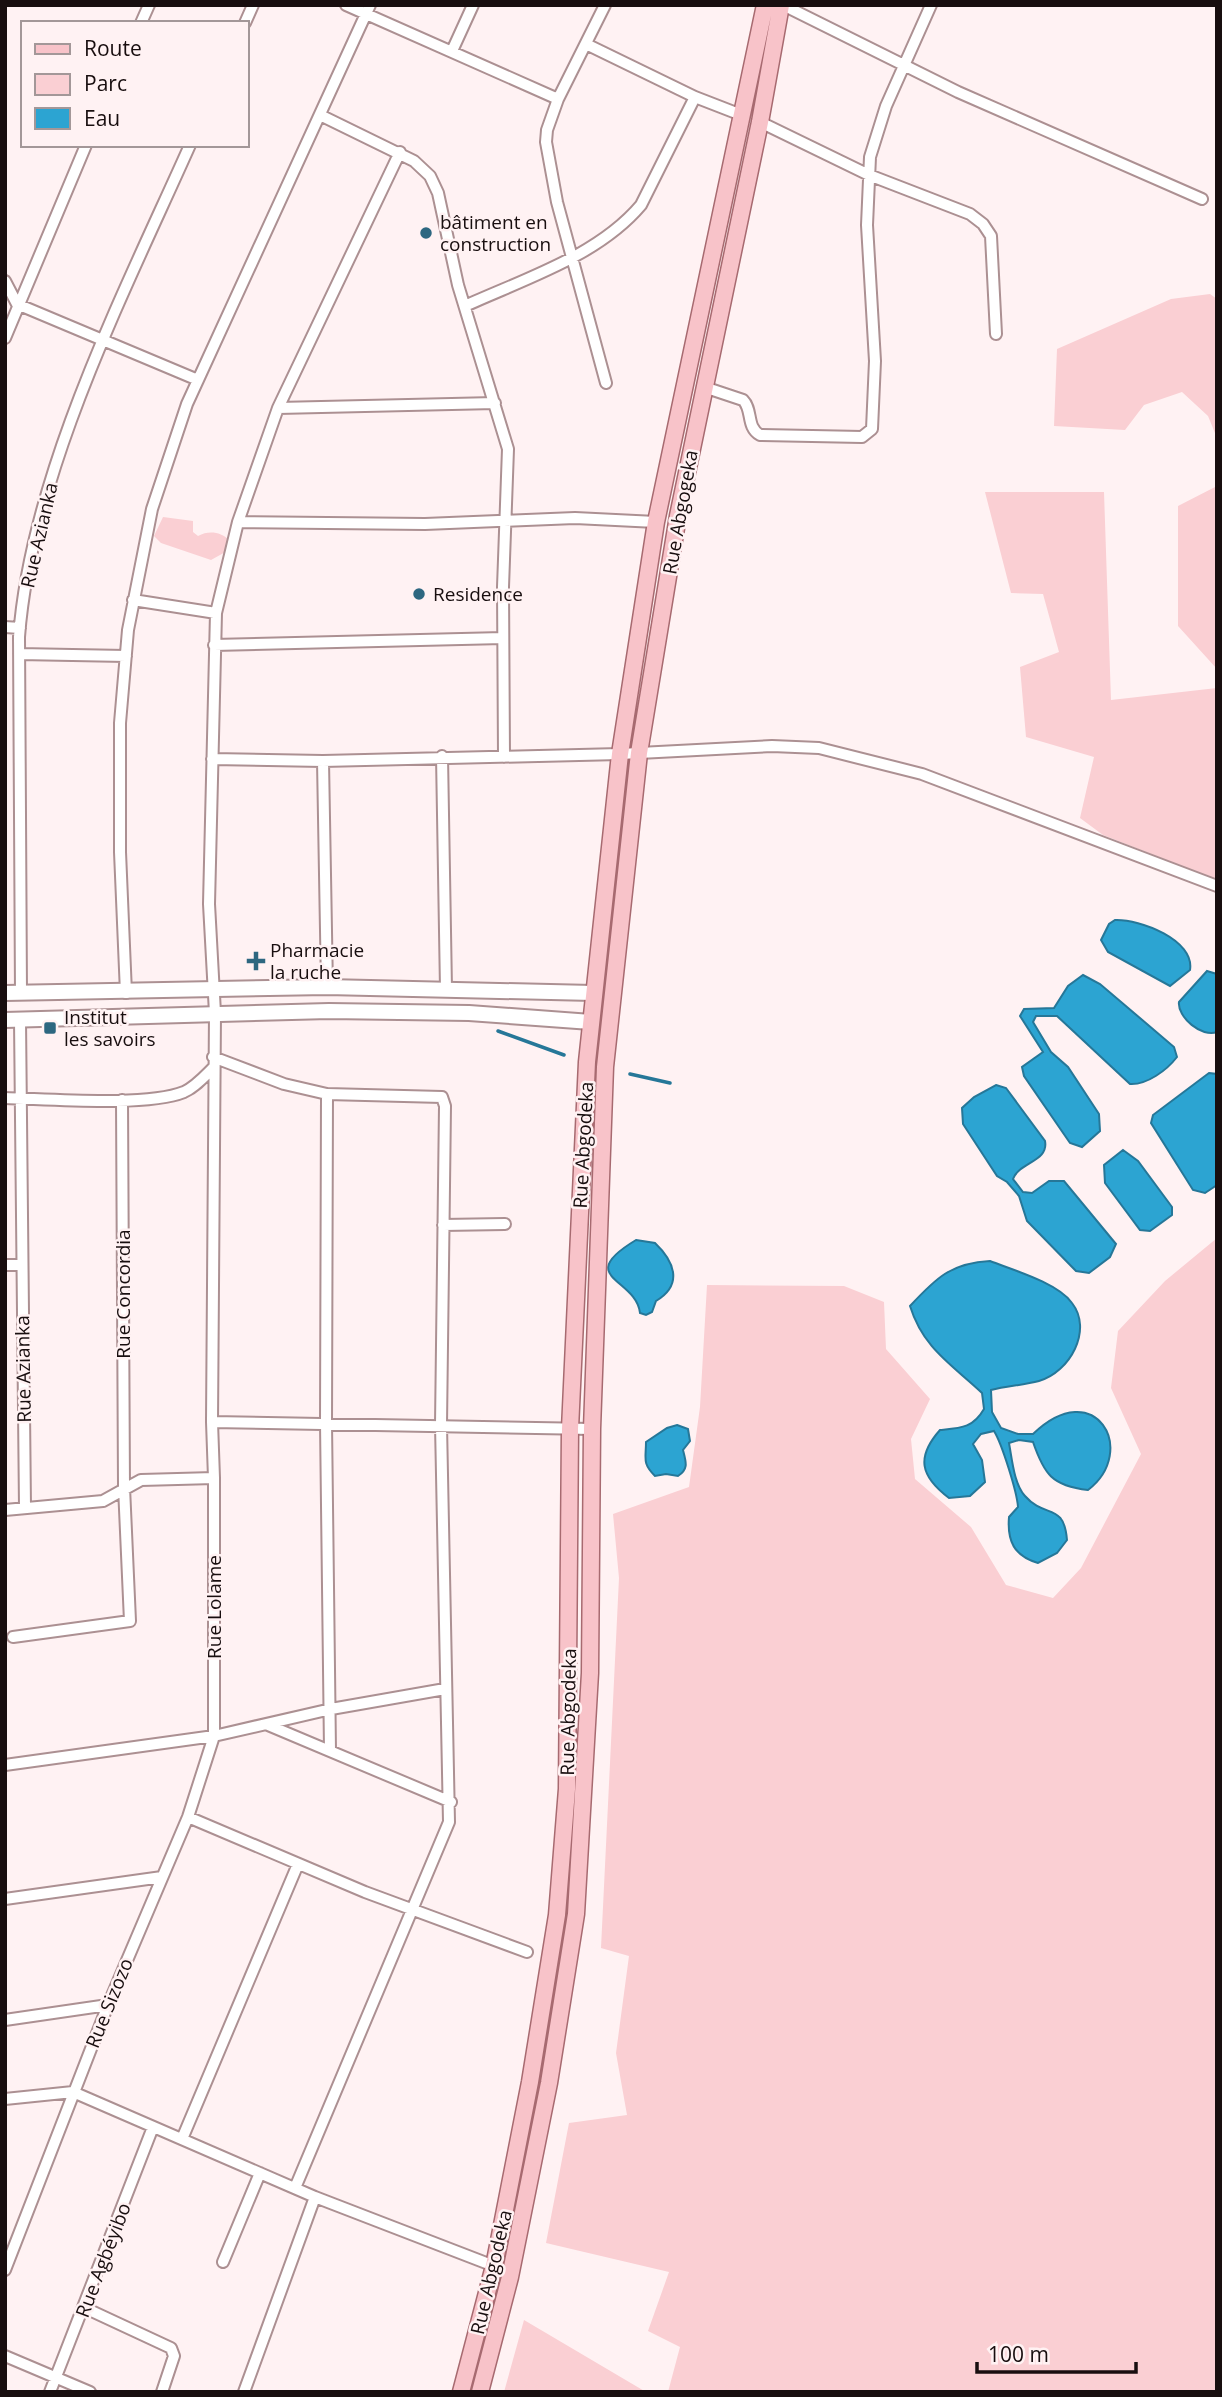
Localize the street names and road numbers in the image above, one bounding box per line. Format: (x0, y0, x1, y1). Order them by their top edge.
street label: Rue Abgogeka (656, 448, 704, 576)
street label: Rue Azianka (14, 480, 64, 590)
street label: Rue Abgodeka (567, 1081, 599, 1209)
street label: Rue Concordia (110, 1229, 136, 1359)
street label: Rue Azianka (9, 1315, 37, 1423)
street label: Rue Lolame (201, 1555, 227, 1659)
street label: Rue Abgodeka (554, 1648, 582, 1776)
street label: Rue Sizozo (79, 1954, 139, 2052)
street label: Rue Agbéyibo (69, 2199, 137, 2321)
street label: Rue Abgodeka (464, 2207, 518, 2337)

